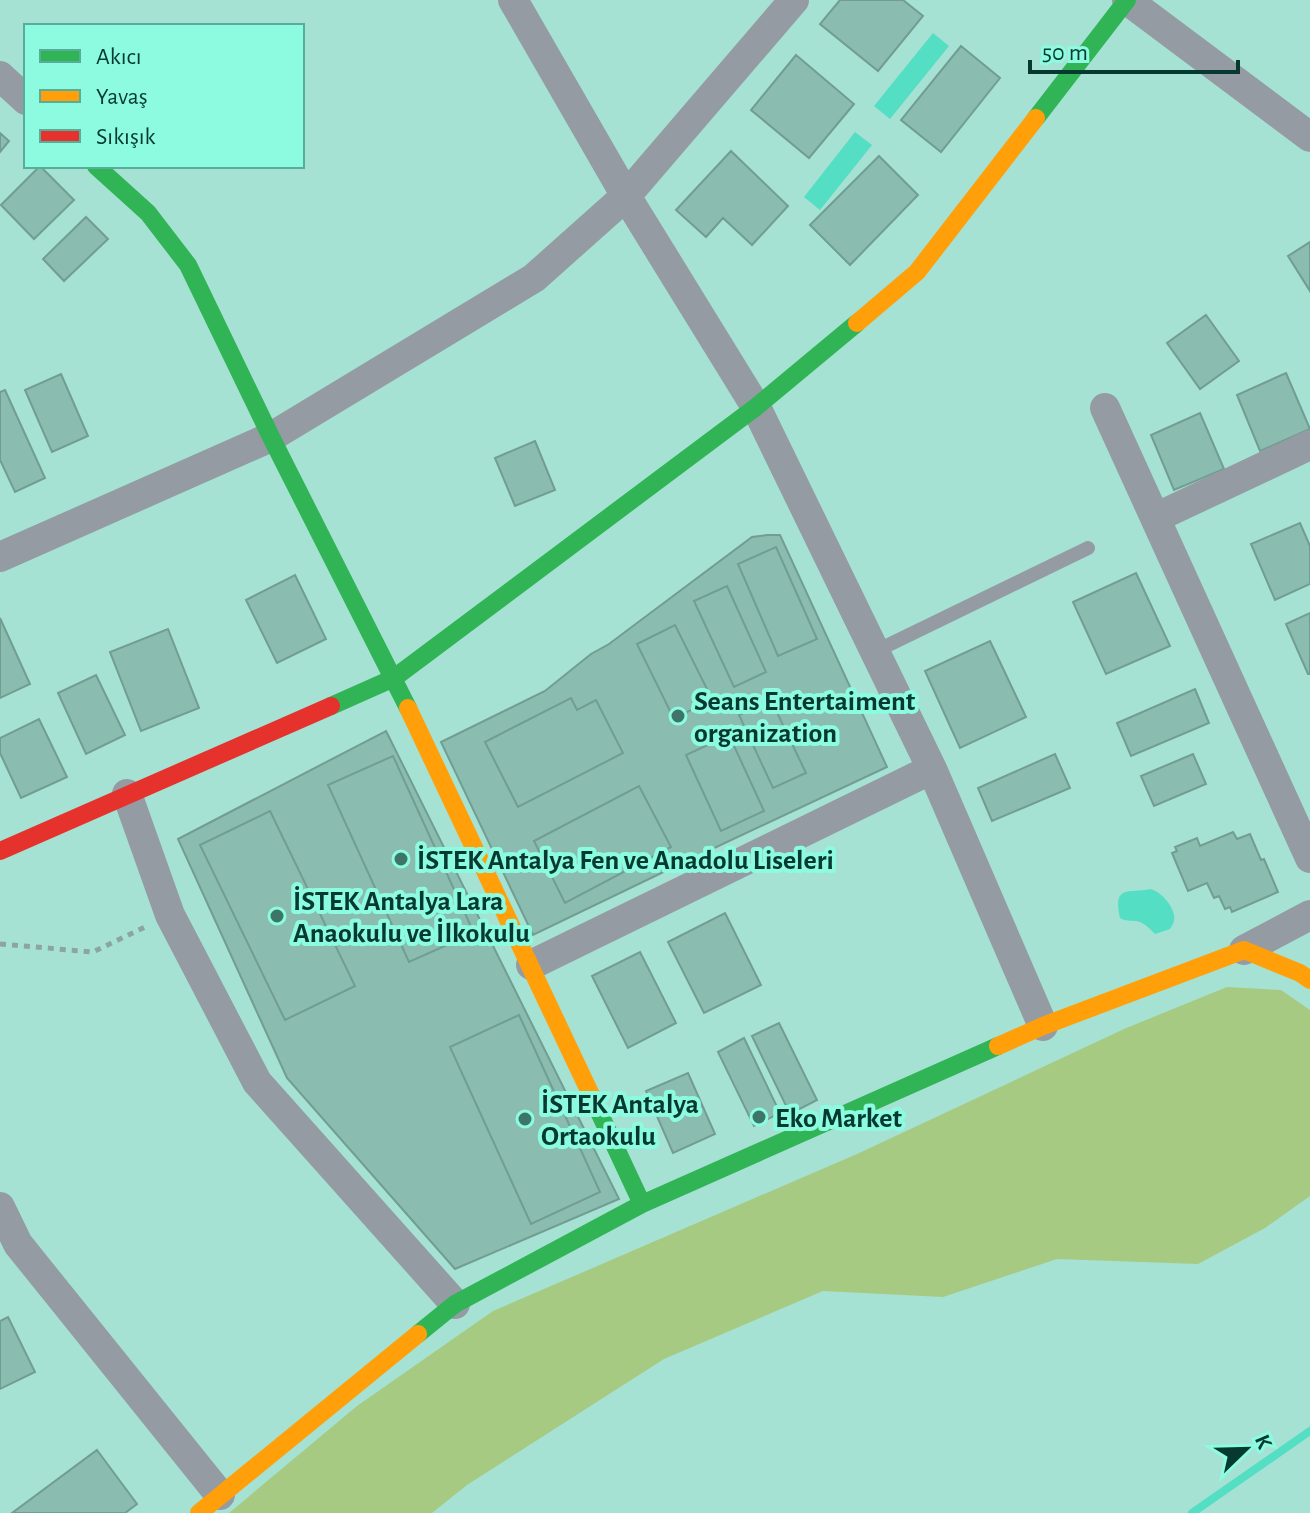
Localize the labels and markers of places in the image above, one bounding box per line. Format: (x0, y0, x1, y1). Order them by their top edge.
place label: Seans Entertaiment organization (694, 688, 916, 748)
marker: Seans Entertaiment organization (669, 707, 687, 725)
place label: İSTEK Antalya Fen ve Anadolu Liseleri (417, 845, 834, 875)
marker: İSTEK Antalya Fen ve Anadolu Liseleri (392, 850, 410, 868)
place label: İSTEK Antalya Lara Anaokulu ve İlkokulu (293, 886, 530, 948)
marker: İSTEK Antalya Lara Anaokulu ve İlkokulu (268, 907, 286, 925)
place label: İSTEK Antalya Ortaokulu (541, 1089, 699, 1151)
place label: Eko Market (775, 1105, 902, 1133)
marker: Eko Market (750, 1108, 768, 1126)
marker: İSTEK Antalya Ortaokulu (516, 1110, 534, 1128)

